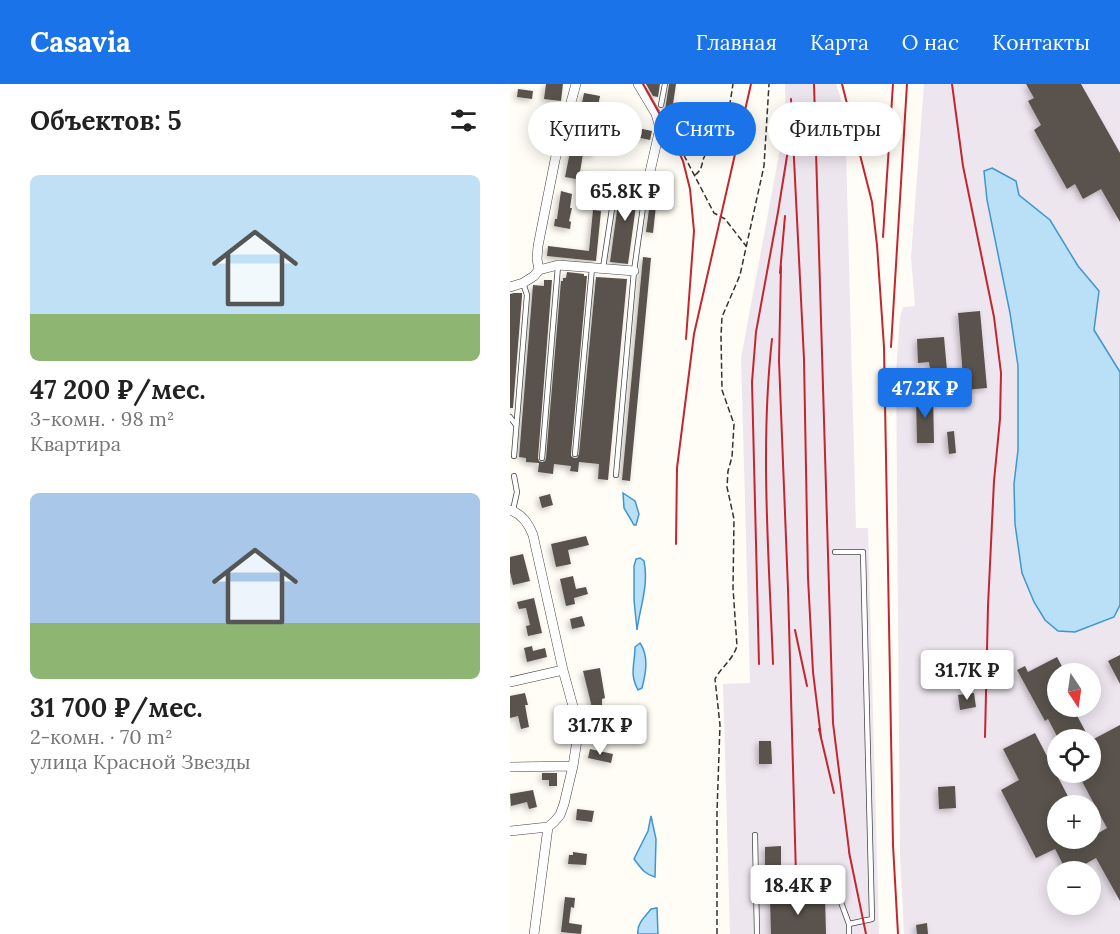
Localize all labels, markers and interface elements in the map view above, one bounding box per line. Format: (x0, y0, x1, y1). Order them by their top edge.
text: Casavia (30, 24, 131, 60)
text: Главная (696, 29, 777, 56)
text: Карта (810, 29, 869, 56)
text: О нас (902, 29, 959, 56)
text: Контакты (992, 29, 1090, 56)
chip: Купить (528, 102, 642, 156)
chip: Снять (654, 102, 756, 156)
chip: Фильтры (768, 102, 902, 156)
text: Объектов: 5 (30, 104, 182, 137)
icon: filters (447, 104, 480, 137)
pin: 65.8K ₽ (570, 171, 680, 222)
text: 65.8K ₽ (590, 178, 660, 203)
icon: home (201, 214, 309, 322)
pin: 47.2K ₽ (870, 368, 980, 419)
text: 47 200 ₽/мес. (30, 373, 206, 406)
text: 47.2K ₽ (892, 375, 958, 400)
text: 3-комн. · 98 m² (30, 406, 175, 431)
text: Квартира (30, 431, 121, 456)
icon: home (201, 532, 309, 640)
pin: 31.7K ₽ (912, 650, 1022, 701)
text: 31.7K ₽ (935, 657, 999, 682)
north arrow (1047, 663, 1101, 717)
map controls (1047, 663, 1101, 915)
text: 31 700 ₽/мес. (30, 691, 203, 724)
pin: 31.7K ₽ (545, 705, 655, 756)
text: 31.7K ₽ (568, 712, 632, 737)
text: 2-комн. · 70 m² (30, 724, 173, 749)
button: locate (1047, 729, 1101, 783)
text: улица Красной Звезды (30, 749, 251, 774)
button: + (1047, 795, 1101, 849)
button: − (1047, 861, 1101, 915)
pin: 18.4K ₽ (743, 865, 853, 916)
text: 18.4K ₽ (764, 872, 832, 897)

